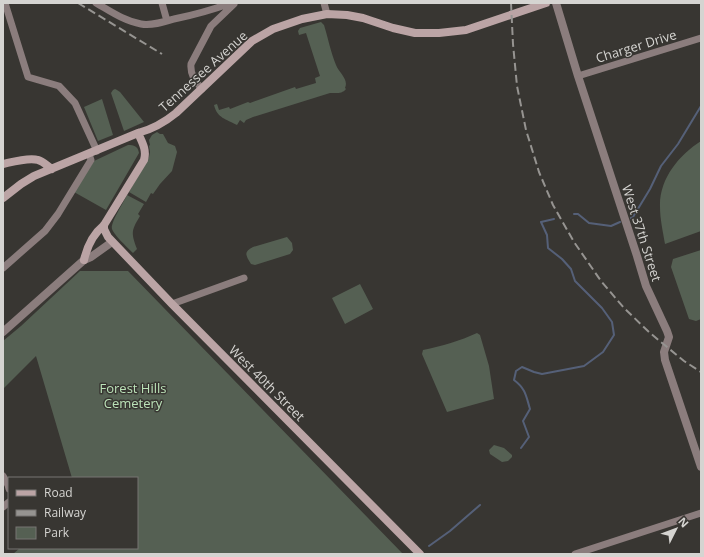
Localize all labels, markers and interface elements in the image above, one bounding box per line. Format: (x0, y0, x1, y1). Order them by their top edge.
street label: Charger Drive (593, 25, 679, 67)
street label: Tennessee Avenue (155, 26, 251, 116)
street label: West 37th Street (618, 182, 666, 284)
street label: West 40th Street (225, 341, 309, 425)
park label: Forest Hills Cemetery (100, 379, 166, 412)
legend (8, 477, 138, 549)
text: Road (44, 484, 73, 501)
text: Railway (44, 504, 87, 521)
north arrow (656, 509, 696, 549)
text: N (675, 514, 692, 530)
text: Park (44, 524, 70, 541)

